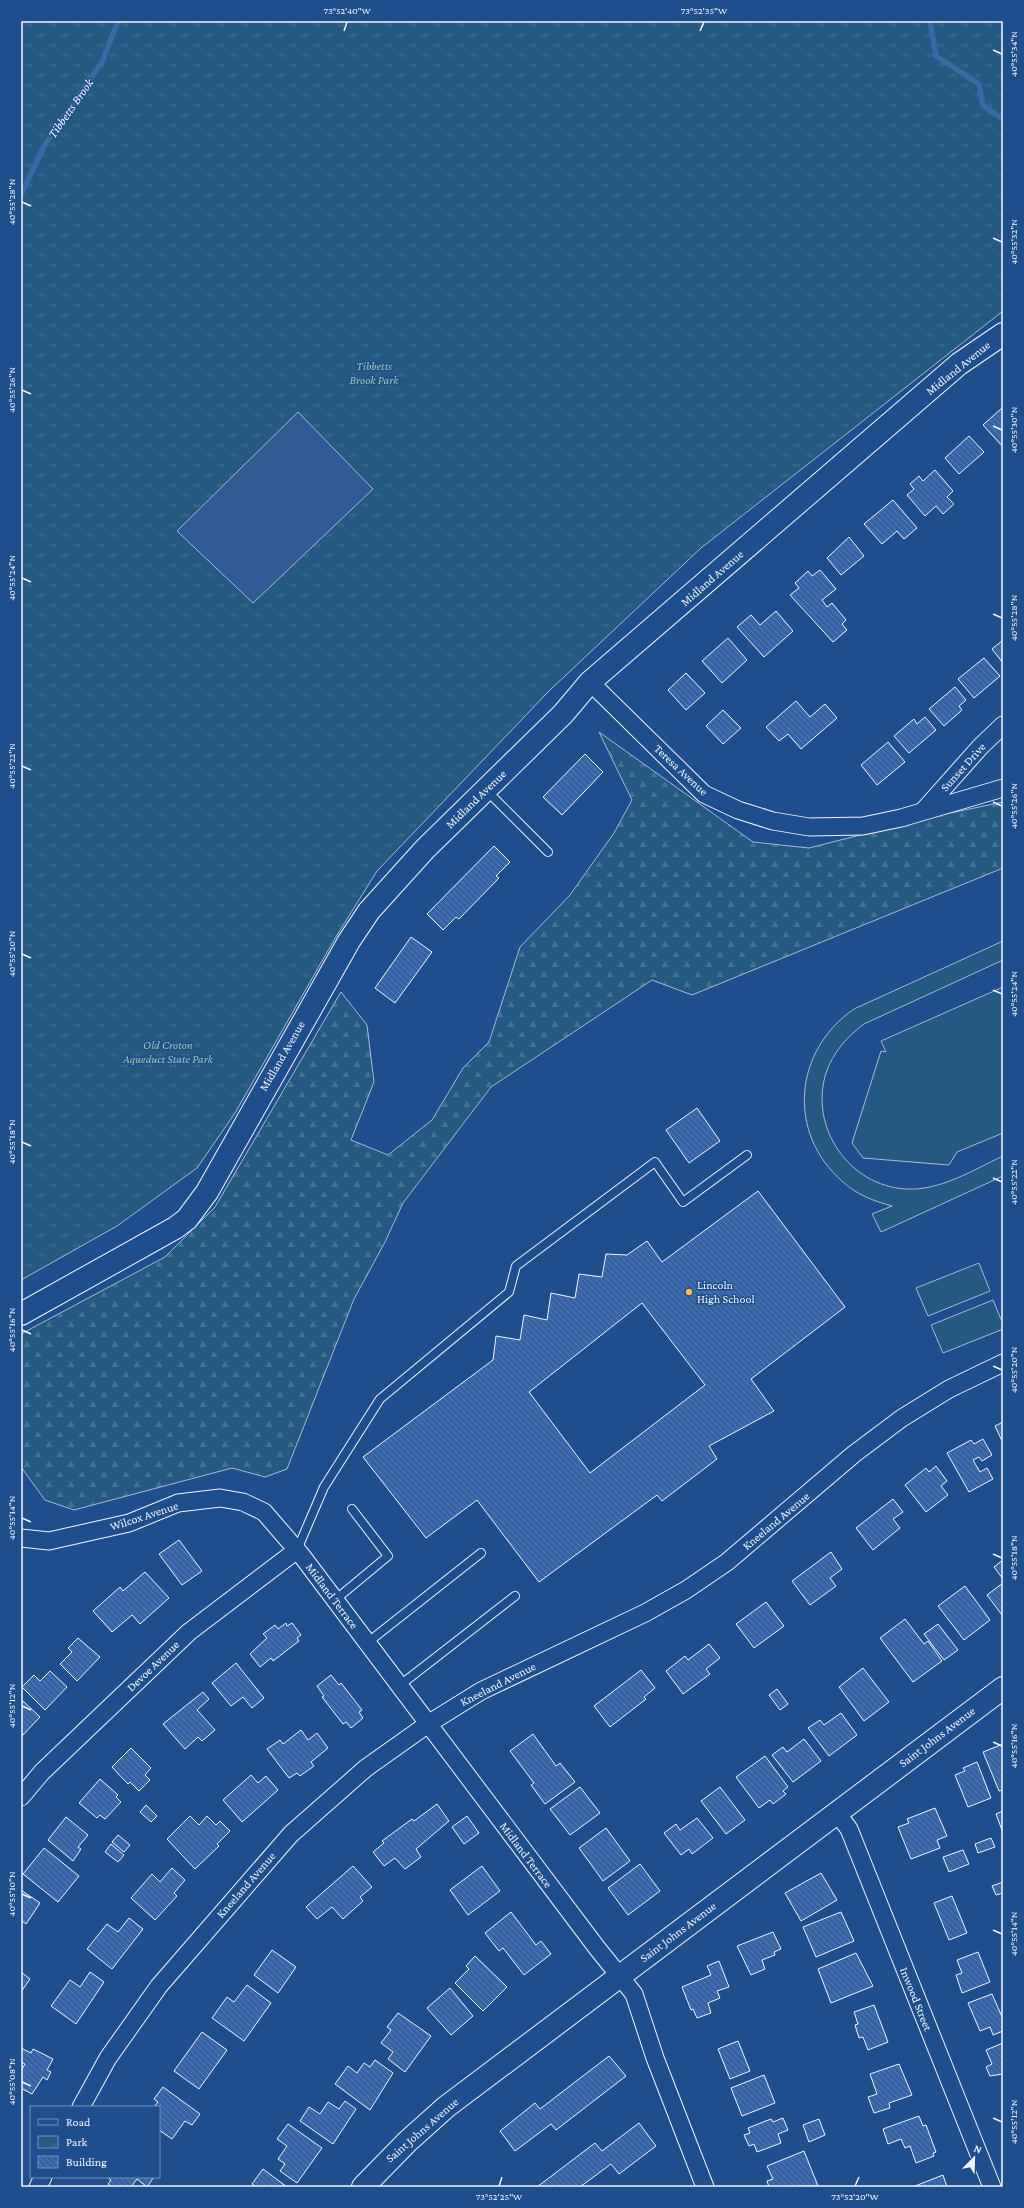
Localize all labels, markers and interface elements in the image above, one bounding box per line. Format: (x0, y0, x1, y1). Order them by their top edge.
text: 73°52'40"W (323, 5, 371, 16)
text: 73°52'35"W (681, 5, 728, 16)
text: 40°55'34"N (1008, 31, 1019, 77)
water label: Tibbetts Brook (44, 74, 97, 141)
text: 40°55'28"N (6, 178, 17, 225)
text: 40°55'32"N (1008, 219, 1019, 265)
street label: Midland Avenue (923, 338, 993, 398)
park label: Tibbetts Brook Park (349, 359, 399, 387)
text: 40°55'26"N (6, 366, 17, 413)
text: 40°55'30"N (1008, 406, 1019, 453)
street label: Midland Avenue (678, 547, 746, 609)
text: 40°55'24"N (6, 555, 17, 601)
text: 40°55'28"N (1008, 594, 1019, 641)
street label: Sunset Drive (937, 740, 989, 794)
street label: Teresa Avenue (651, 742, 711, 798)
text: 40°55'22"N (6, 743, 17, 789)
street label: Midland Avenue (443, 767, 509, 831)
text: 40°55'26"N (1008, 782, 1019, 829)
text: 40°55'20"N (6, 930, 17, 977)
text: 40°55'24"N (1008, 971, 1019, 1017)
street label: Midland Avenue (256, 1019, 308, 1093)
park label: Old Croton Aqueduct State Park (122, 1038, 214, 1066)
text: 40°55'18"N (6, 1119, 17, 1165)
text: 40°55'22"N (1008, 1159, 1019, 1205)
place label: Lincoln High School (697, 1278, 755, 1306)
marker: Lincoln High School (684, 1287, 694, 1297)
text: 40°55'16"N (6, 1307, 17, 1352)
text: 40°55'20"N (1008, 1346, 1019, 1393)
street label: Kneeland Avenue (740, 1489, 812, 1553)
text: 40°55'14"N (6, 1495, 17, 1540)
street label: Wilcox Avenue (108, 1498, 180, 1534)
text: 40°55'18"N (1008, 1535, 1019, 1581)
street label: Midland Terrace (303, 1560, 361, 1632)
street label: Devoe Avenue (124, 1638, 182, 1694)
street label: Kneeland Avenue (458, 1659, 538, 1709)
text: 40°55'12"N (6, 1683, 17, 1728)
street label: Saint Johns Avenue (896, 1704, 978, 1770)
text: 40°55'16"N (1008, 1723, 1019, 1768)
street label: Midland Terrace (497, 1819, 555, 1891)
street label: Kneeland Avenue (214, 1849, 278, 1921)
text: 40°55'10"N (6, 1871, 17, 1917)
street label: Saint Johns Avenue (637, 1899, 719, 1965)
text: 40°55'14"N (1008, 1911, 1019, 1956)
street label: Inwood Street (897, 1965, 935, 2034)
text: 40°55'08"N (6, 2058, 17, 2106)
street label: Saint Johns Avenue (383, 2095, 461, 2165)
text: 40°55'12"N (1008, 2099, 1019, 2144)
legend (30, 2106, 160, 2178)
text: Road (66, 2115, 91, 2129)
text: Park (66, 2135, 88, 2149)
north arrow (954, 2138, 994, 2178)
text: N (972, 2142, 984, 2156)
text: Building (66, 2155, 107, 2169)
text: 73°52'25"W (476, 2191, 523, 2202)
text: 73°52'20"W (831, 2191, 880, 2202)

